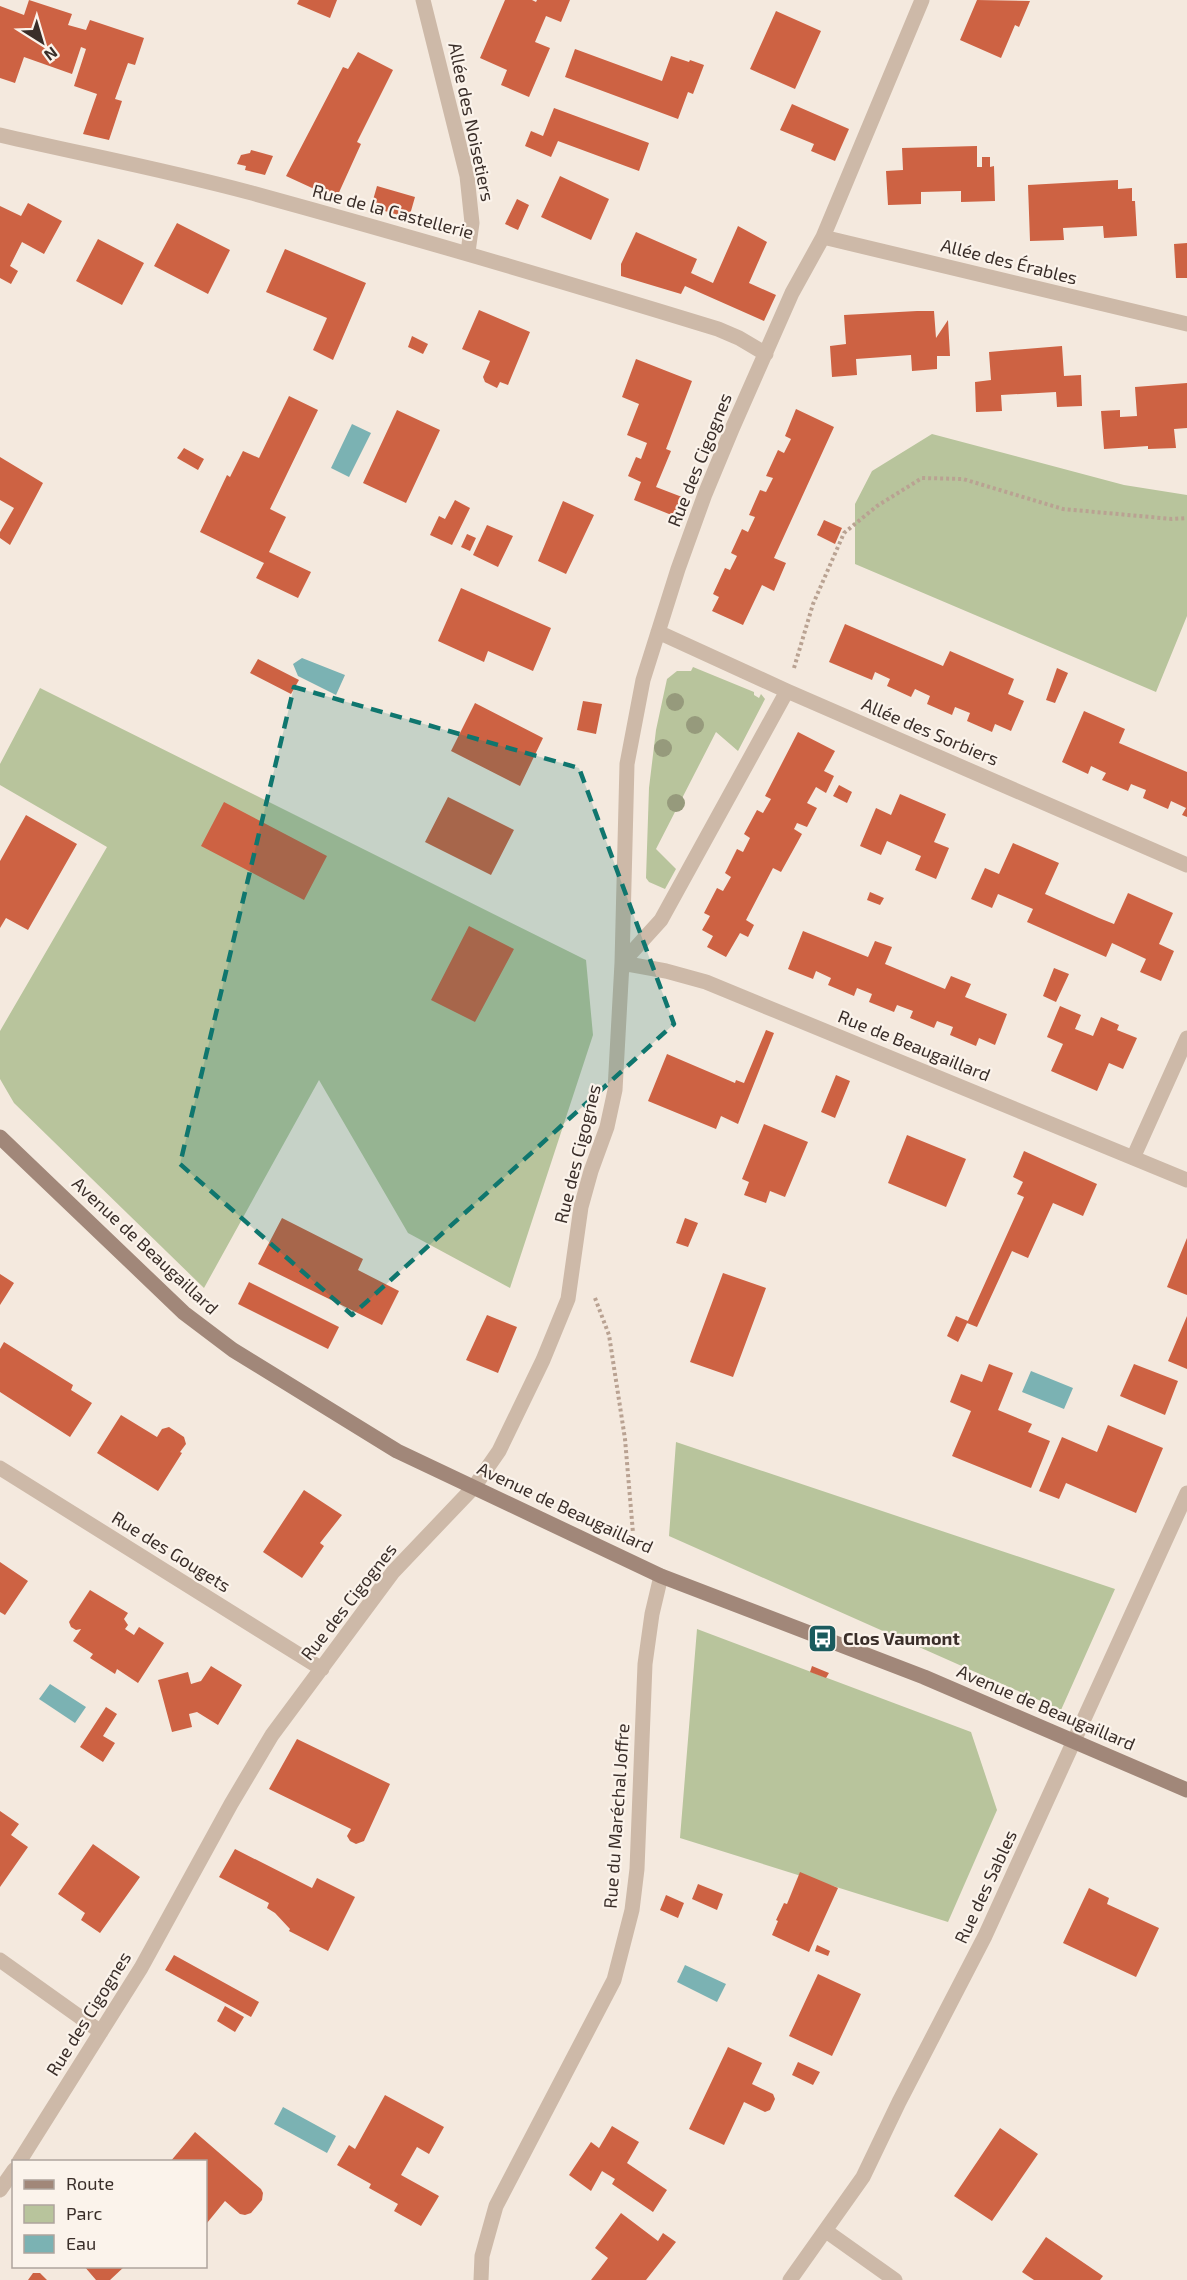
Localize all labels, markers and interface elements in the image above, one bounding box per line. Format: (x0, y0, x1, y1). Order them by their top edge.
north arrow (12, 12, 72, 72)
street label: Allée des Noisetiers (444, 40, 500, 203)
text: N (41, 43, 62, 65)
street label: Rue de la Castellerie (310, 179, 476, 243)
street label: Allée des Érables (939, 233, 1080, 289)
street label: Rue des Cigognes (662, 389, 736, 530)
street label: Allée des Sorbiers (859, 692, 1002, 770)
street label: Rue de Beaugaillard (835, 1004, 994, 1086)
street label: Rue des Cigognes (549, 1082, 605, 1226)
street label: Avenue de Beaugaillard (68, 1172, 223, 1319)
street label: Avenue de Beaugaillard (474, 1457, 657, 1558)
street label: Rue des Gougets (108, 1506, 235, 1596)
street label: Rue des Cigognes (296, 1538, 401, 1664)
bus stop icon: Clos Vaumont (806, 1623, 838, 1655)
place label: Clos Vaumont (843, 1627, 960, 1649)
street label: Avenue de Beaugaillard (954, 1660, 1139, 1755)
street label: Rue du Maréchal Joffre (599, 1723, 633, 1909)
street label: Rue des Sables (949, 1826, 1021, 1947)
street label: Rue des Cigognes (41, 1947, 135, 2080)
legend (12, 2160, 207, 2268)
text: Route (66, 2172, 114, 2194)
text: Parc (66, 2202, 102, 2224)
text: Eau (66, 2232, 96, 2254)

